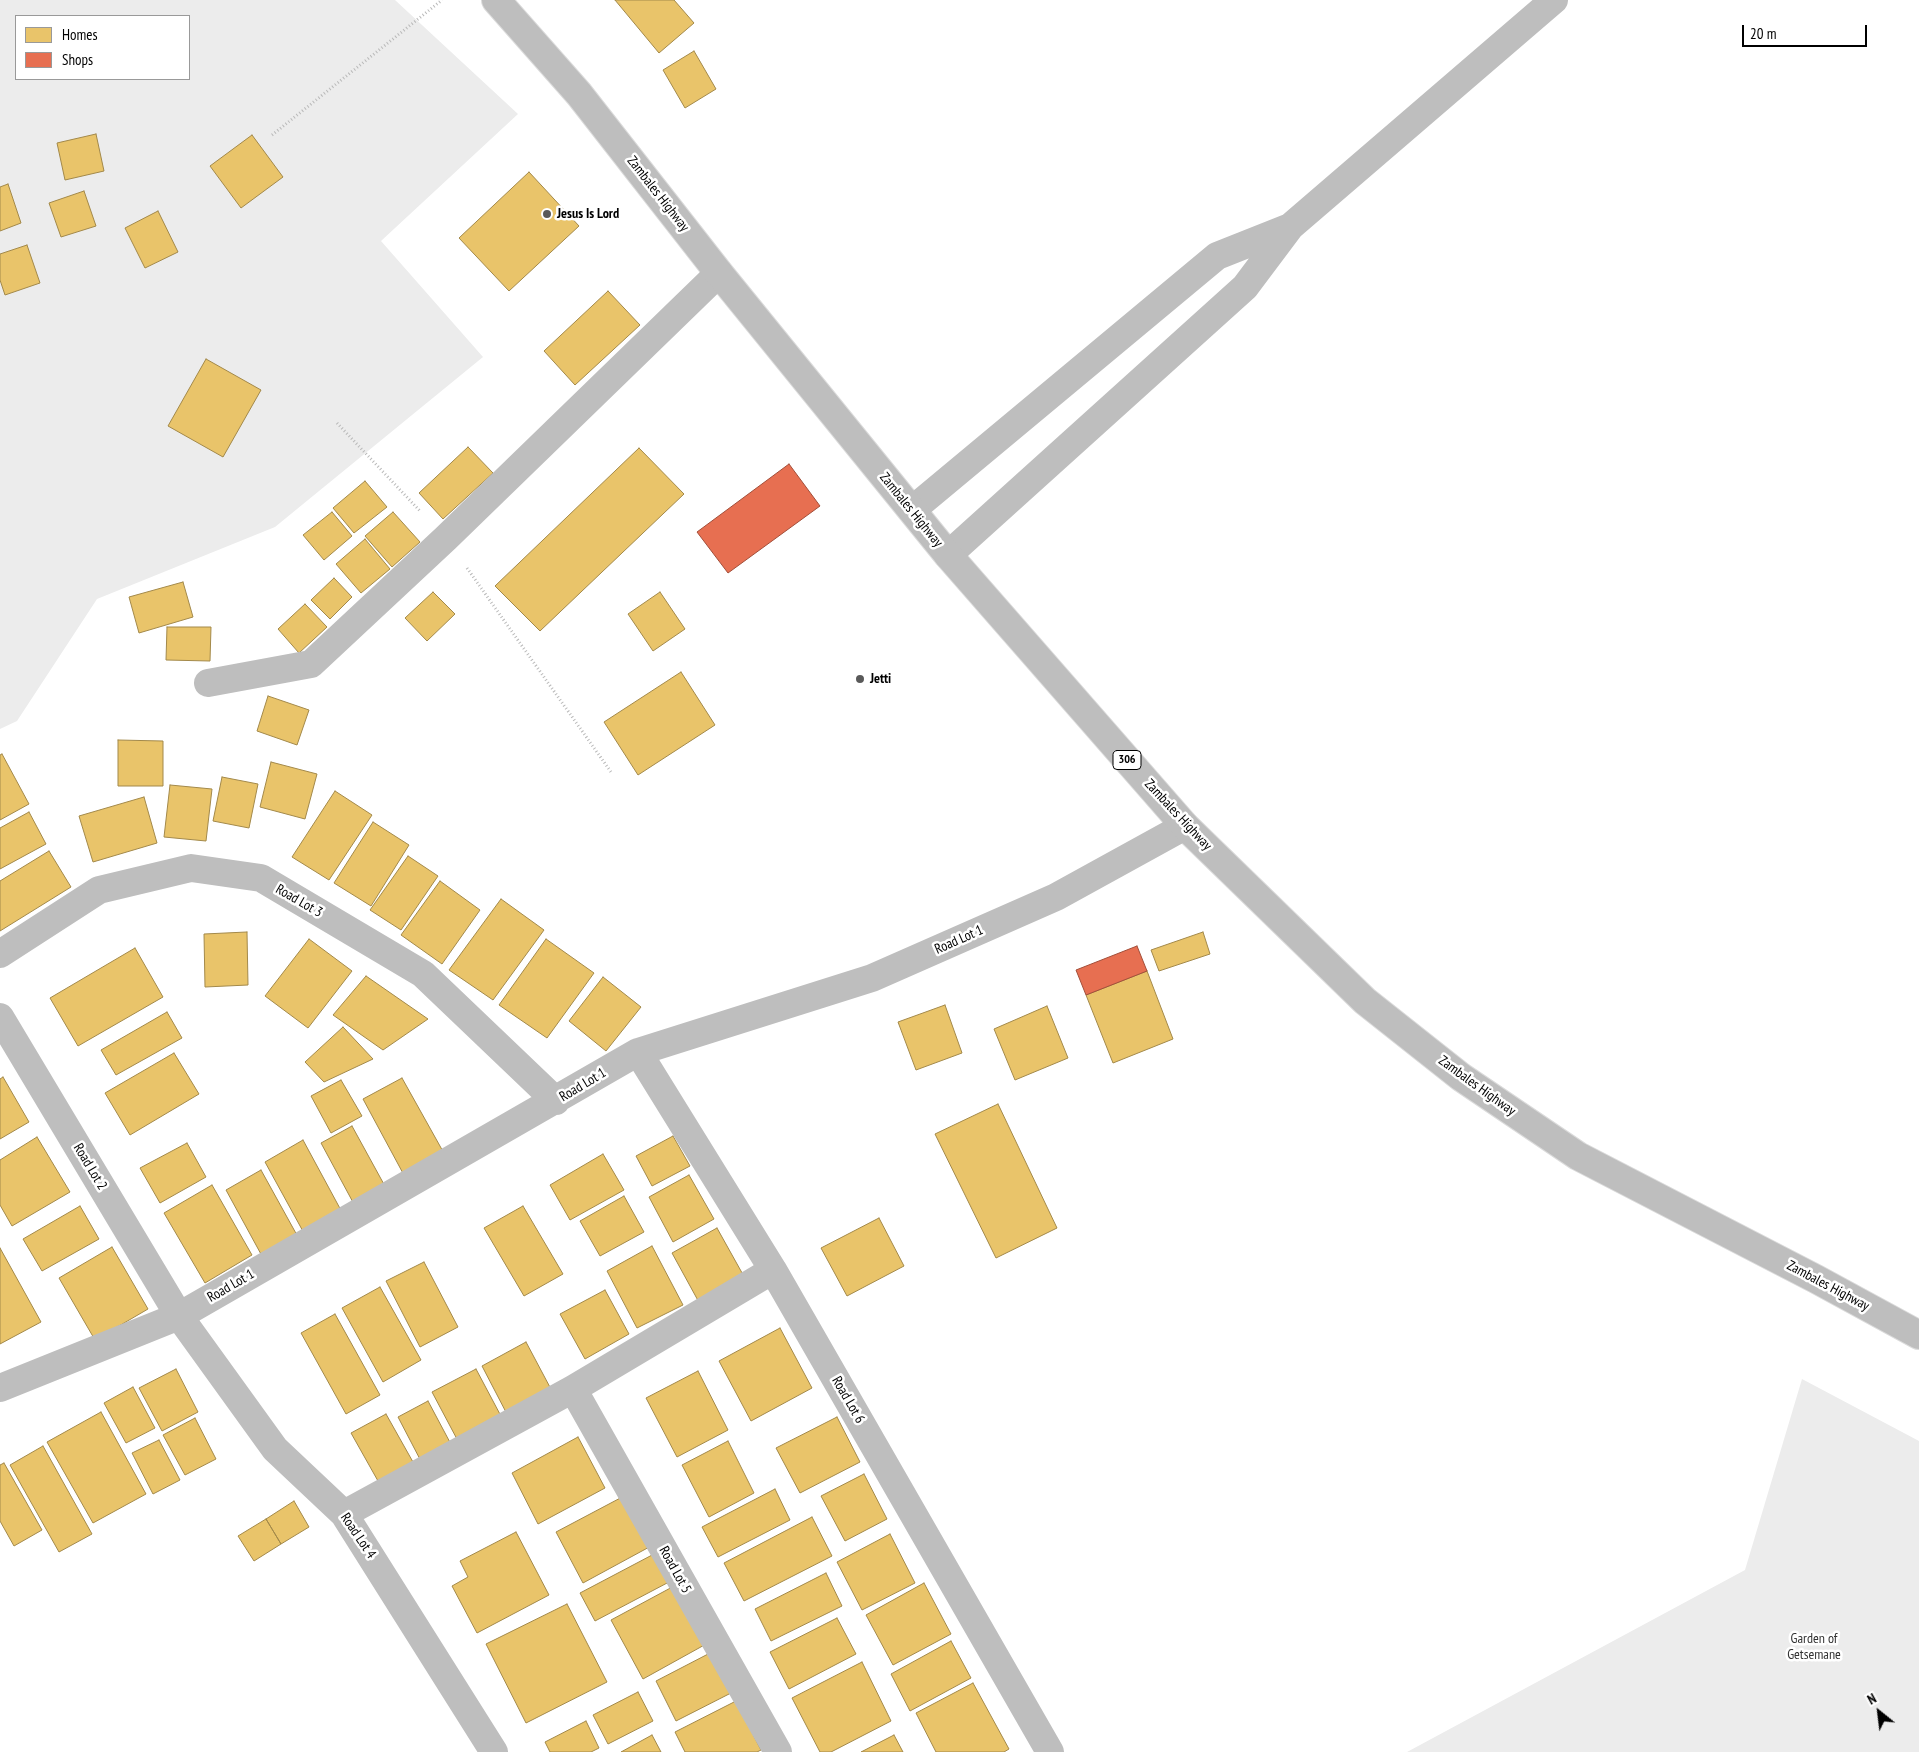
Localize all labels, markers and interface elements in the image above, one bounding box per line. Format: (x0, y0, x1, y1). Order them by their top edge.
legend (15, 15, 190, 80)
scale bar (1744, 15, 1869, 47)
text: 20 m (1750, 24, 1776, 43)
text: Homes (62, 25, 98, 44)
text: Shops (62, 50, 93, 69)
street label: Zambales Highway (623, 153, 693, 235)
place label: Jesus Is Lord (557, 206, 619, 222)
marker: Jesus Is Lord (541, 208, 553, 220)
street label: Zambales Highway (876, 469, 946, 551)
place label: Jetti (870, 671, 891, 687)
marker: Jetti (854, 673, 866, 685)
road number: 306 (1113, 750, 1141, 770)
street label: Zambales Highway (1141, 776, 1215, 854)
street label: Road Lot 3 (273, 881, 325, 921)
street label: Road Lot 1 (932, 922, 986, 958)
street label: Zambales Highway (1435, 1052, 1519, 1120)
street label: Road Lot 1 (557, 1065, 609, 1105)
street label: Road Lot 2 (70, 1141, 110, 1193)
street label: Zambales Highway (1784, 1257, 1872, 1315)
street label: Road Lot 1 (205, 1266, 257, 1306)
street label: Road Lot 6 (828, 1374, 868, 1426)
street label: Road Lot 4 (337, 1510, 379, 1562)
street label: Road Lot 5 (655, 1544, 695, 1596)
park label: Garden of Getsemane (1787, 1631, 1841, 1664)
north arrow (1854, 1687, 1904, 1737)
text: N (1864, 1689, 1879, 1709)

